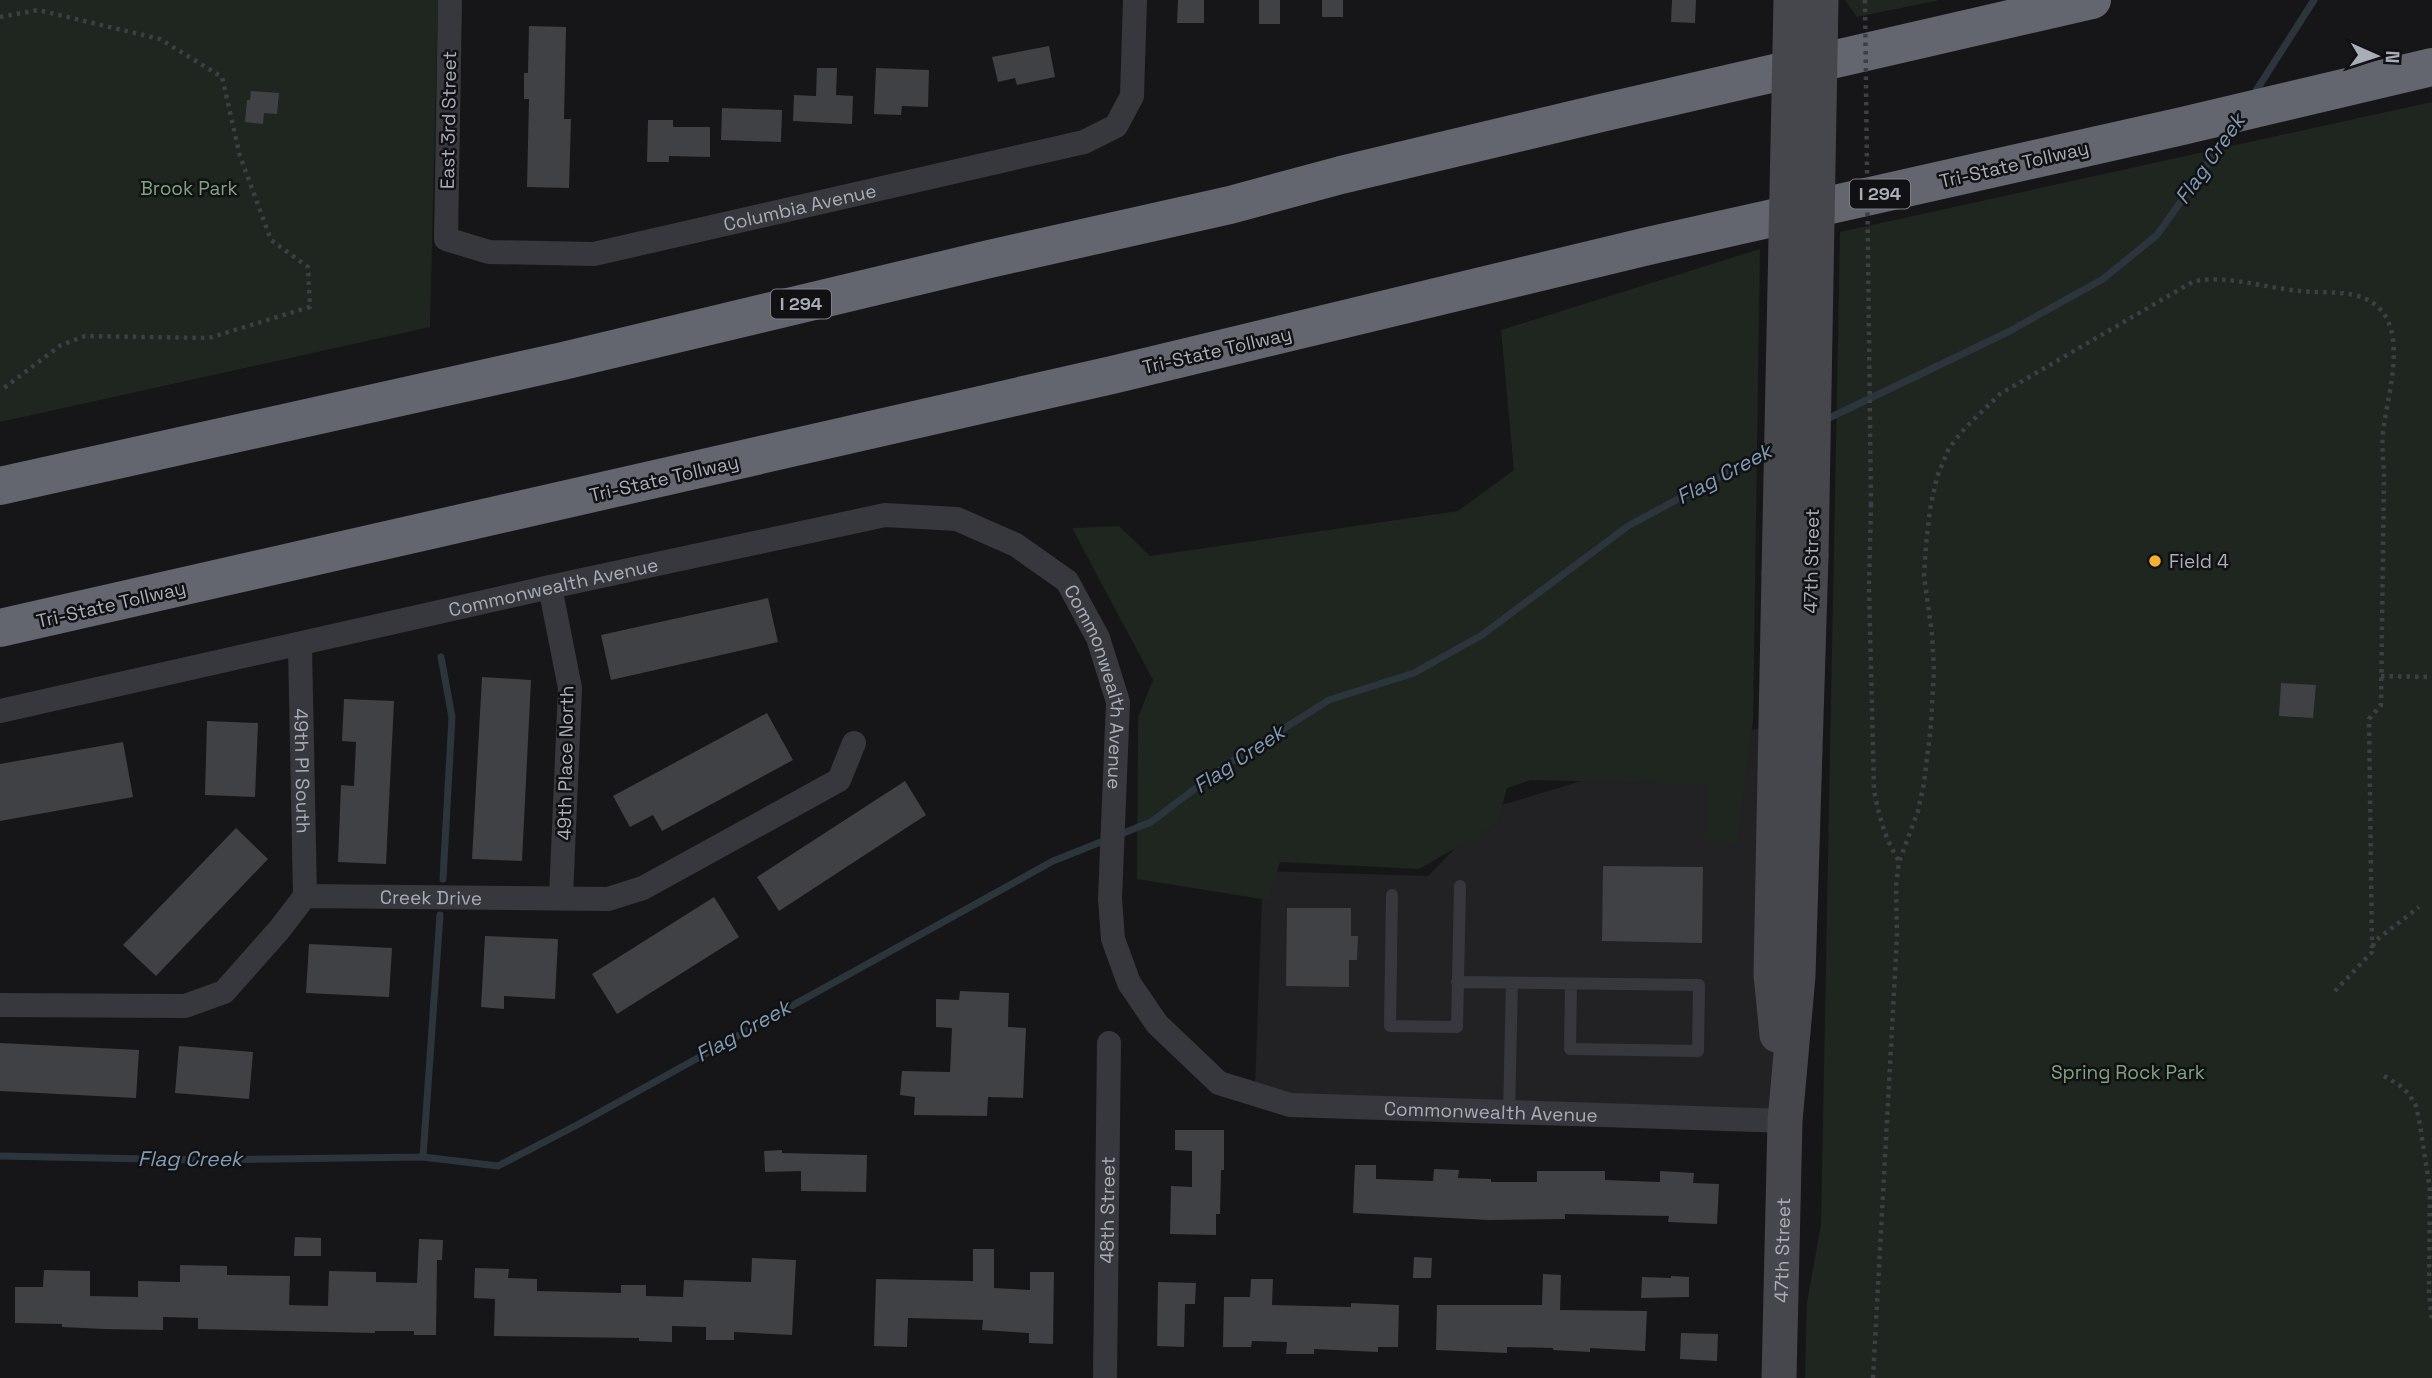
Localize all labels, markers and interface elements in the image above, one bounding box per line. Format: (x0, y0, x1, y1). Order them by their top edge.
north arrow (2341, 21, 2411, 91)
text: N (2380, 50, 2405, 64)
street label: East 3rd Street (435, 51, 462, 189)
water label: Flag Creek (2169, 106, 2252, 209)
street label: Tri-State Tollway (1937, 135, 2091, 194)
park label: Brook Park (140, 176, 238, 201)
street label: Columbia Avenue (721, 178, 879, 237)
road number: I 294 (1850, 180, 1910, 209)
road number: I 294 (771, 290, 831, 318)
street label: Tri-State Tollway (1140, 321, 1294, 380)
water label: Flag Creek (1671, 436, 1779, 510)
street label: Tri-State Tollway (587, 449, 741, 508)
street label: 47th Street (1798, 508, 1825, 614)
place label: Field 4 (2169, 549, 2229, 574)
street label: Commonwealth Avenue (446, 552, 660, 623)
marker: Field 4 (2147, 553, 2163, 569)
street label: Tri-State Tollway (34, 575, 188, 634)
street label: Commonwealth Avenue (1058, 580, 1131, 790)
street label: 49th Place North (552, 685, 579, 841)
street label: 49th Pl South (288, 708, 316, 834)
water label: Flag Creek (1188, 717, 1292, 799)
street label: Creek Drive (380, 885, 482, 911)
water label: Flag Creek (691, 992, 797, 1068)
park label: Spring Rock Park (2051, 1060, 2205, 1085)
street label: Commonwealth Avenue (1383, 1096, 1598, 1128)
water label: Flag Creek (138, 1145, 245, 1172)
street label: 48th Street (1094, 1156, 1121, 1264)
street label: 47th Street (1769, 1197, 1796, 1303)

